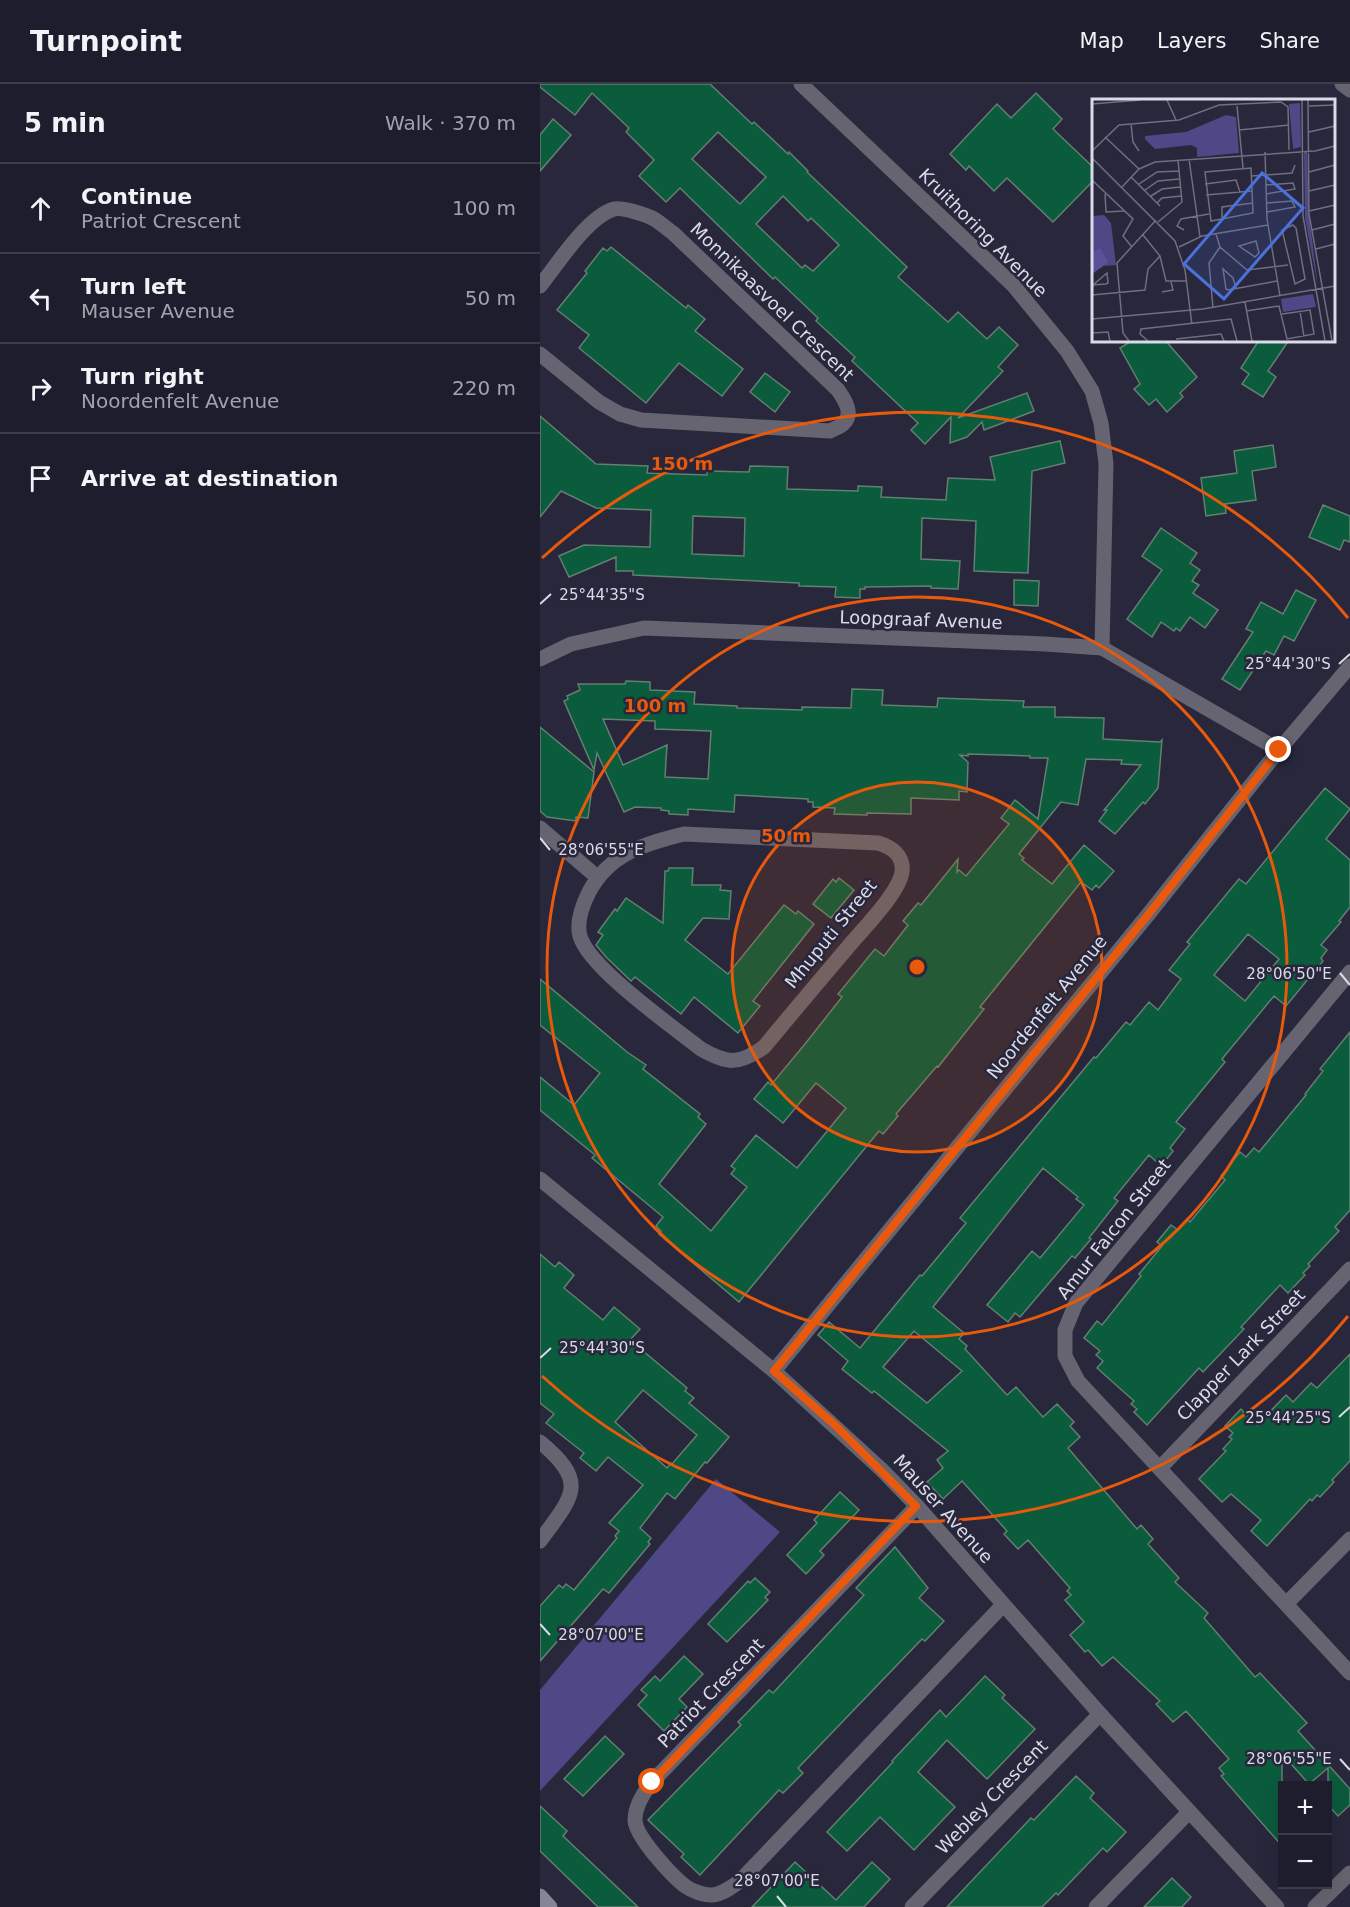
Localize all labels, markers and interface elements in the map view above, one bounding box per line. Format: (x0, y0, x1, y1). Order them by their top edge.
text: Turnpoint (30, 25, 182, 58)
text: Map (1080, 29, 1124, 53)
text: Layers (1157, 29, 1226, 53)
text: Share (1259, 29, 1320, 53)
inset map (1092, 99, 1335, 342)
text: 5 min (24, 108, 106, 138)
text: Walk · 370 m (385, 111, 516, 135)
street label: Kruithoring Avenue (915, 164, 1052, 301)
text: Continue (81, 184, 192, 209)
icon: ahead (24, 192, 57, 225)
text: 100 m (452, 196, 516, 220)
text: Patriot Crescent (81, 209, 241, 233)
street label: Monnikaasvoel Crescent (686, 218, 858, 385)
text: Turn left (81, 274, 186, 299)
icon: left (24, 282, 57, 315)
text: 50 m (465, 286, 516, 310)
text: Mauser Avenue (81, 299, 235, 323)
text: Turn right (81, 364, 204, 389)
icon: right (24, 372, 57, 405)
text: 220 m (452, 376, 516, 400)
text: Noordenfelt Avenue (81, 389, 279, 413)
text: 150 m (651, 453, 713, 474)
icon: arrive (24, 462, 57, 495)
text: Arrive at destination (81, 466, 338, 491)
text: 25°44'35"S (559, 586, 645, 604)
street label: Loopgraaf Avenue (839, 606, 1003, 633)
text: 25°44'30"S (1245, 655, 1331, 673)
text: 100 m (624, 695, 686, 716)
route end (1265, 736, 1291, 762)
text: 50 m (761, 825, 811, 846)
text: 28°06'55"E (558, 841, 644, 859)
street label: Mhuputi Street (780, 875, 881, 992)
street label: Noordenfelt Avenue (982, 931, 1111, 1083)
centre of rings (907, 957, 927, 977)
text: 28°06'50"E (1246, 965, 1332, 983)
street label: Amur Falcon Street (1052, 1155, 1175, 1303)
street label: Clapper Lark Street (1172, 1284, 1309, 1425)
text: 25°44'30"S (559, 1339, 645, 1357)
text: 25°44'25"S (1245, 1409, 1331, 1427)
street label: Mauser Avenue (889, 1450, 997, 1567)
text: 28°07'00"E (558, 1626, 644, 1644)
street label: Patriot Crescent (653, 1634, 768, 1752)
street label: Webley Crescent (932, 1735, 1052, 1858)
text: 28°06'55"E (1246, 1750, 1332, 1768)
route start (638, 1768, 664, 1794)
map controls (1278, 1781, 1332, 1889)
button: + (1278, 1781, 1332, 1835)
button: − (1278, 1835, 1332, 1889)
text: 28°07'00"E (734, 1872, 820, 1890)

